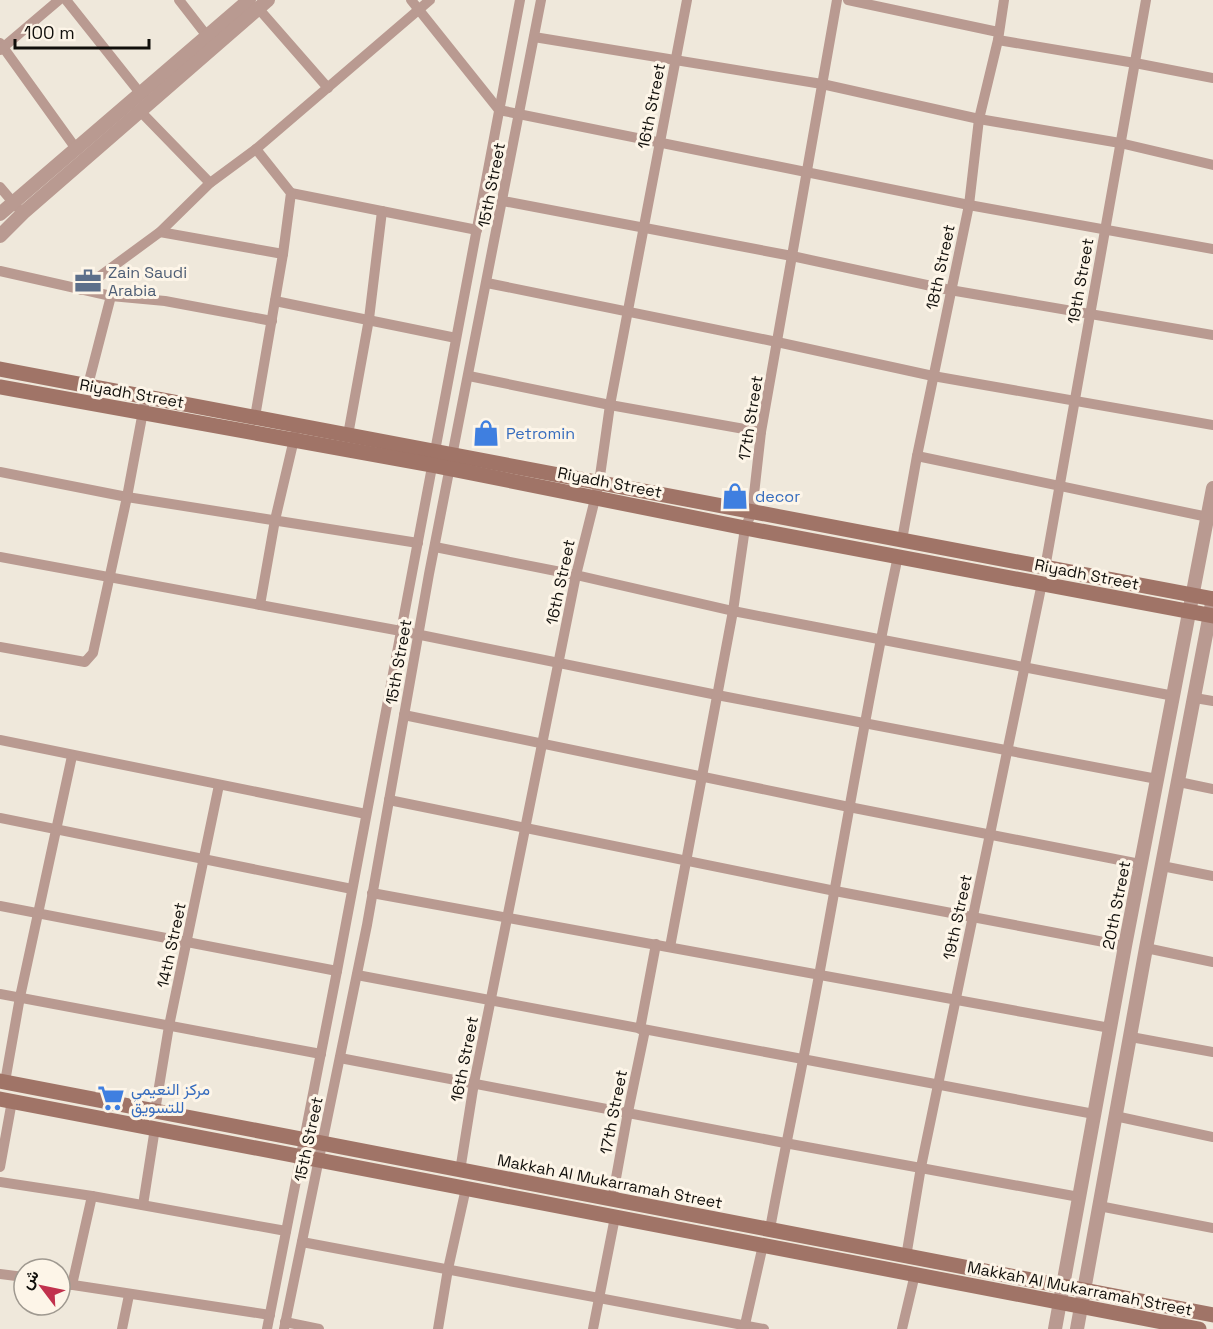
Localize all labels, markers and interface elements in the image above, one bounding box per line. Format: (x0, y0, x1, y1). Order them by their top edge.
scale bar (15, 12, 148, 50)
text: 100 m (24, 21, 75, 44)
street label: 16th Street (633, 62, 670, 151)
street label: 15th Street (473, 141, 510, 230)
street label: 18th Street (921, 222, 960, 312)
street label: 19th Street (1063, 237, 1098, 326)
place label: Zain Saudi Arabia (108, 262, 187, 301)
office icon: Zain Saudi Arabia (73, 266, 103, 296)
street label: Riyadh Street (78, 374, 186, 413)
street label: 17th Street (733, 374, 768, 462)
shop icon: Petromin (471, 418, 501, 448)
place label: Petromin (506, 423, 575, 444)
street label: Riyadh Street (556, 462, 664, 503)
shop icon: decor (720, 481, 750, 511)
place label: decor (755, 486, 800, 507)
street label: 16th Street (541, 538, 580, 627)
street label: Riyadh Street (1033, 554, 1141, 595)
street label: 15th Street (381, 618, 416, 706)
street label: 20th Street (1098, 859, 1135, 951)
street label: 19th Street (938, 873, 977, 962)
street label: 14th Street (152, 900, 191, 990)
street label: 16th Street (446, 1015, 483, 1104)
street label: 17th Street (595, 1068, 632, 1156)
place label: مركز النعيمي للتسويق (131, 1079, 210, 1118)
supermarket icon: مركز النعيمي للتسويق (96, 1083, 126, 1113)
street label: 15th Street (289, 1095, 328, 1184)
street label: Makkah Al Mukarramah Street (495, 1149, 724, 1214)
street label: Makkah Al Mukarramah Street (965, 1256, 1194, 1321)
north arrow (12, 1257, 72, 1317)
text: ش (16, 1266, 44, 1293)

